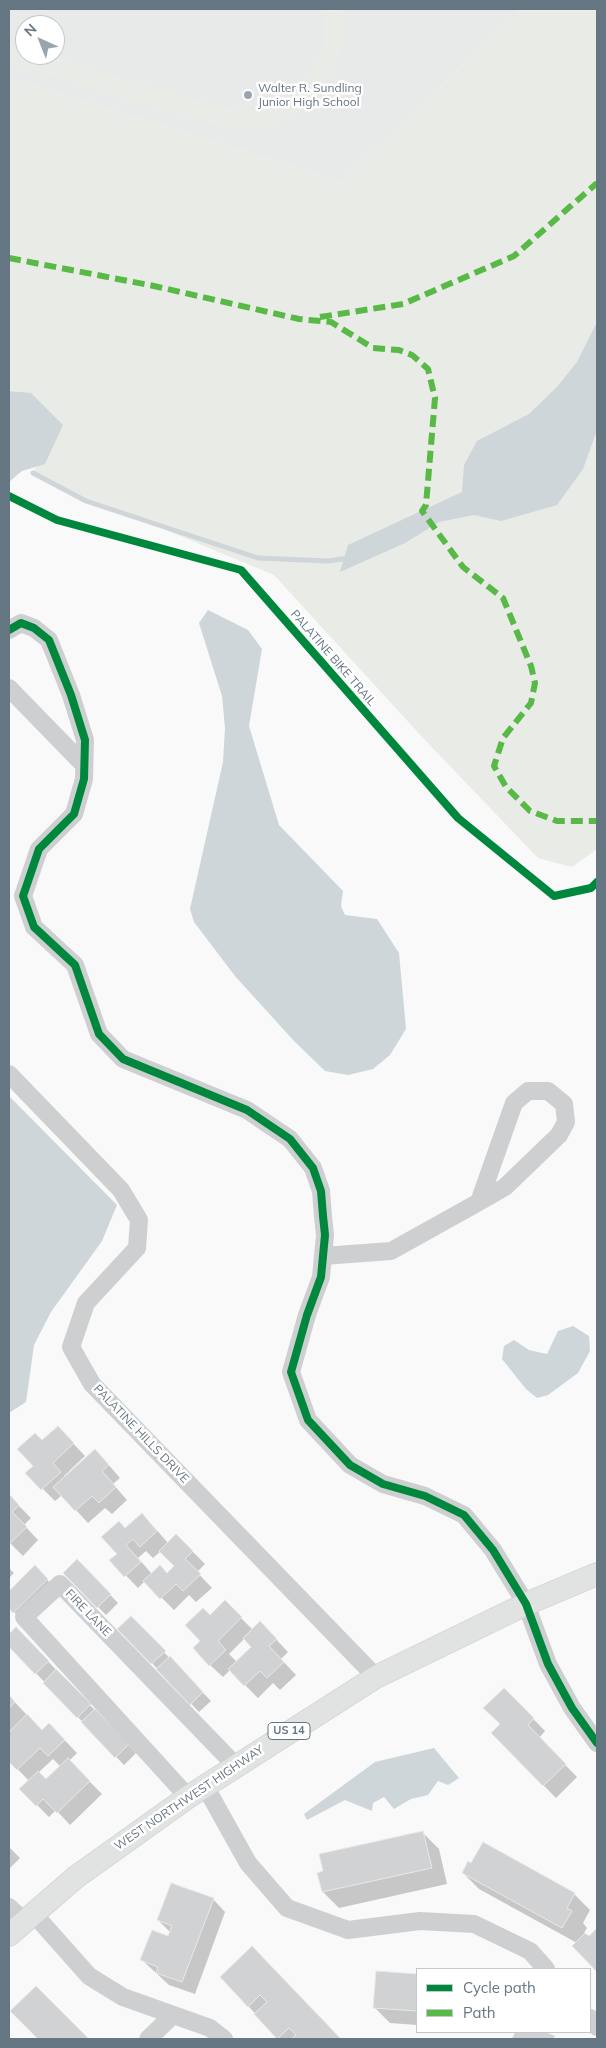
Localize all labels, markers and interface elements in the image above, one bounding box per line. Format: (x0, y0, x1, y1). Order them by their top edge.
north arrow (15, 15, 65, 65)
text: N (20, 20, 40, 40)
place label: Walter R. Sundling Junior High School (258, 81, 362, 109)
marker: Walter R. Sundling Junior High School (242, 89, 254, 101)
street label: PALATINE BIKE TRAIL (287, 607, 379, 709)
street label: PALATINE HILLS DRIVE (90, 1382, 192, 1486)
street label: FIRE LANE (62, 1587, 114, 1639)
road number: US 14 (268, 1722, 310, 1740)
street label: WEST NORTHWEST HIGHWAY (112, 1743, 266, 1853)
legend (416, 1968, 591, 2033)
text: Cycle path (463, 1978, 536, 1997)
text: Path (463, 2003, 495, 2022)

